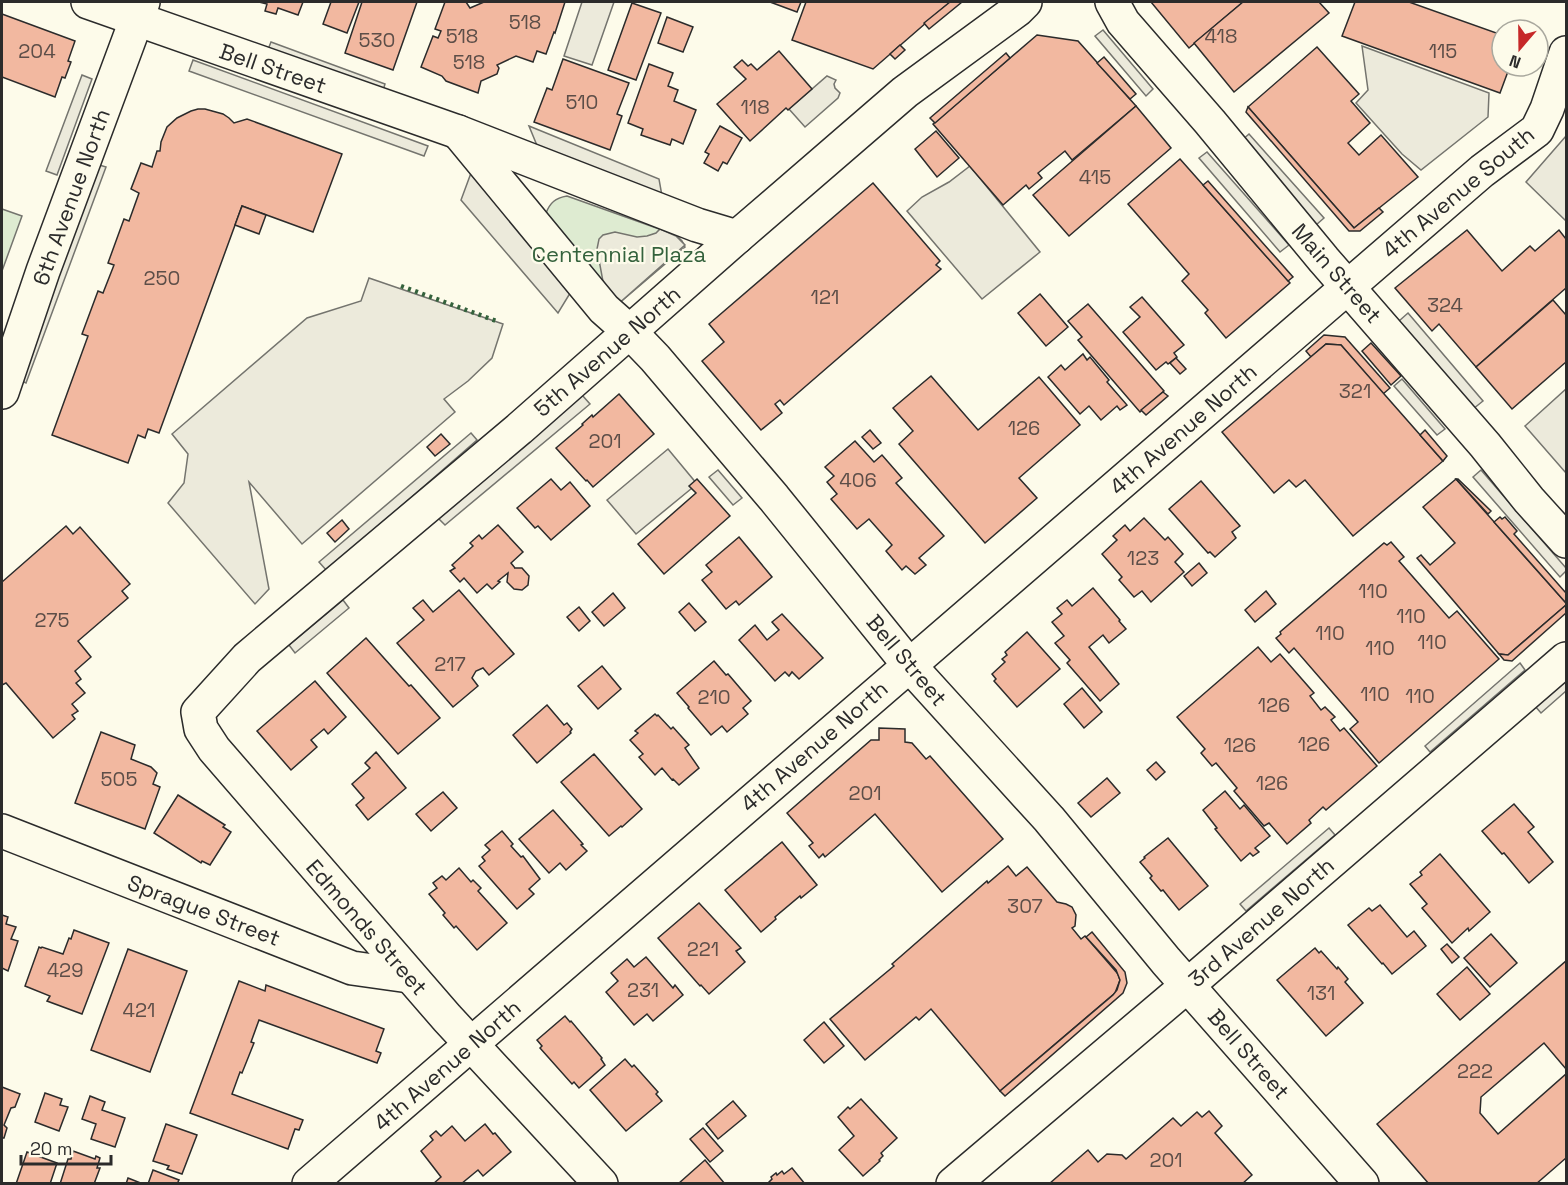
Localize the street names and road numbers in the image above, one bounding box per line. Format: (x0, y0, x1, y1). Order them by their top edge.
street label: Bell Street (216, 37, 330, 99)
street label: 6th Avenue North (26, 105, 116, 289)
street label: 4th Avenue South (1376, 120, 1540, 264)
street label: Main Street (1286, 217, 1388, 329)
street label: 5th Avenue North (528, 280, 686, 422)
street label: 4th Avenue North (1104, 357, 1262, 501)
street label: Bell Street (861, 608, 953, 712)
street label: 4th Avenue North (735, 674, 893, 818)
street label: 3rd Avenue North (1182, 851, 1340, 993)
street label: Edmonds Street (300, 853, 434, 1001)
street label: Sprague Street (124, 868, 284, 952)
street label: 4th Avenue North (368, 993, 526, 1137)
street label: Bell Street (1202, 1003, 1296, 1105)

